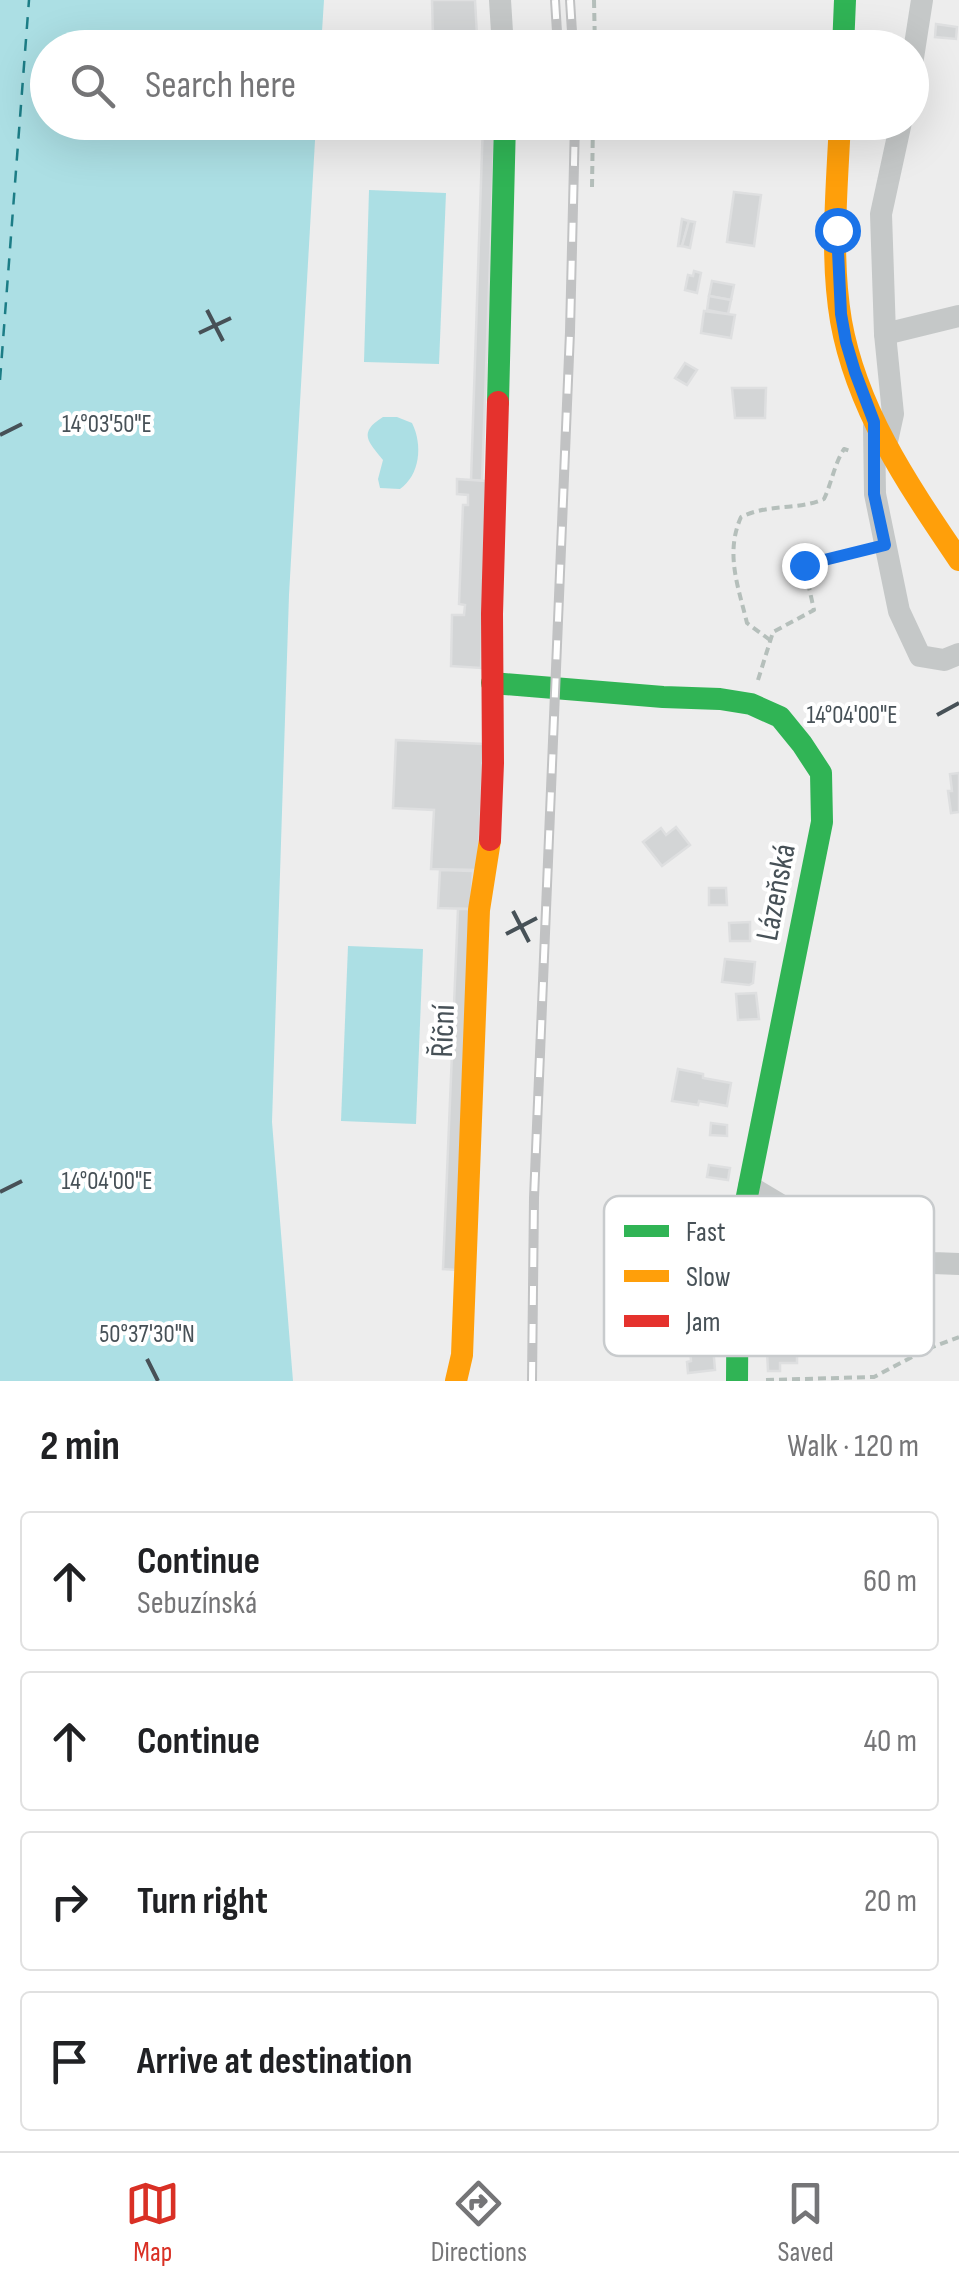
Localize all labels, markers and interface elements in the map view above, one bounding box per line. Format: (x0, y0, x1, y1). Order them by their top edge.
search box (30, 30, 929, 140)
icon: search (65, 58, 120, 113)
text: Search here (145, 63, 296, 108)
route start (815, 208, 861, 254)
text: 14°03'50"E (62, 409, 152, 440)
route end (782, 543, 828, 589)
text: 14°04'00"E (806, 700, 898, 731)
street label: Lázeňská (748, 841, 805, 944)
street label: Říční (423, 1004, 464, 1058)
text: 14°04'00"E (61, 1166, 153, 1197)
legend (604, 1196, 934, 1356)
text: Fast (686, 1216, 725, 1249)
text: Slow (686, 1261, 731, 1294)
text: Jam (685, 1306, 721, 1339)
text: 50°37'30"N (99, 1319, 195, 1350)
text: 2 min (40, 1421, 120, 1472)
text: Walk · 120 m (787, 1427, 919, 1466)
text: Continue (137, 1539, 260, 1584)
icon: ahead (42, 1554, 97, 1609)
text: 60 m (863, 1562, 917, 1601)
text: Sebuzínská (137, 1584, 257, 1623)
icon: ahead (42, 1714, 97, 1769)
text: Continue (137, 1719, 260, 1764)
text: 40 m (864, 1722, 917, 1761)
icon: right (42, 1874, 97, 1929)
text: Turn right (137, 1879, 268, 1924)
text: 20 m (864, 1882, 917, 1921)
icon: arrive (42, 2034, 97, 2089)
text: Arrive at destination (137, 2039, 412, 2084)
tab: Map (125, 2176, 180, 2269)
tab: Directions (431, 2176, 527, 2269)
tab: Saved (778, 2176, 834, 2269)

